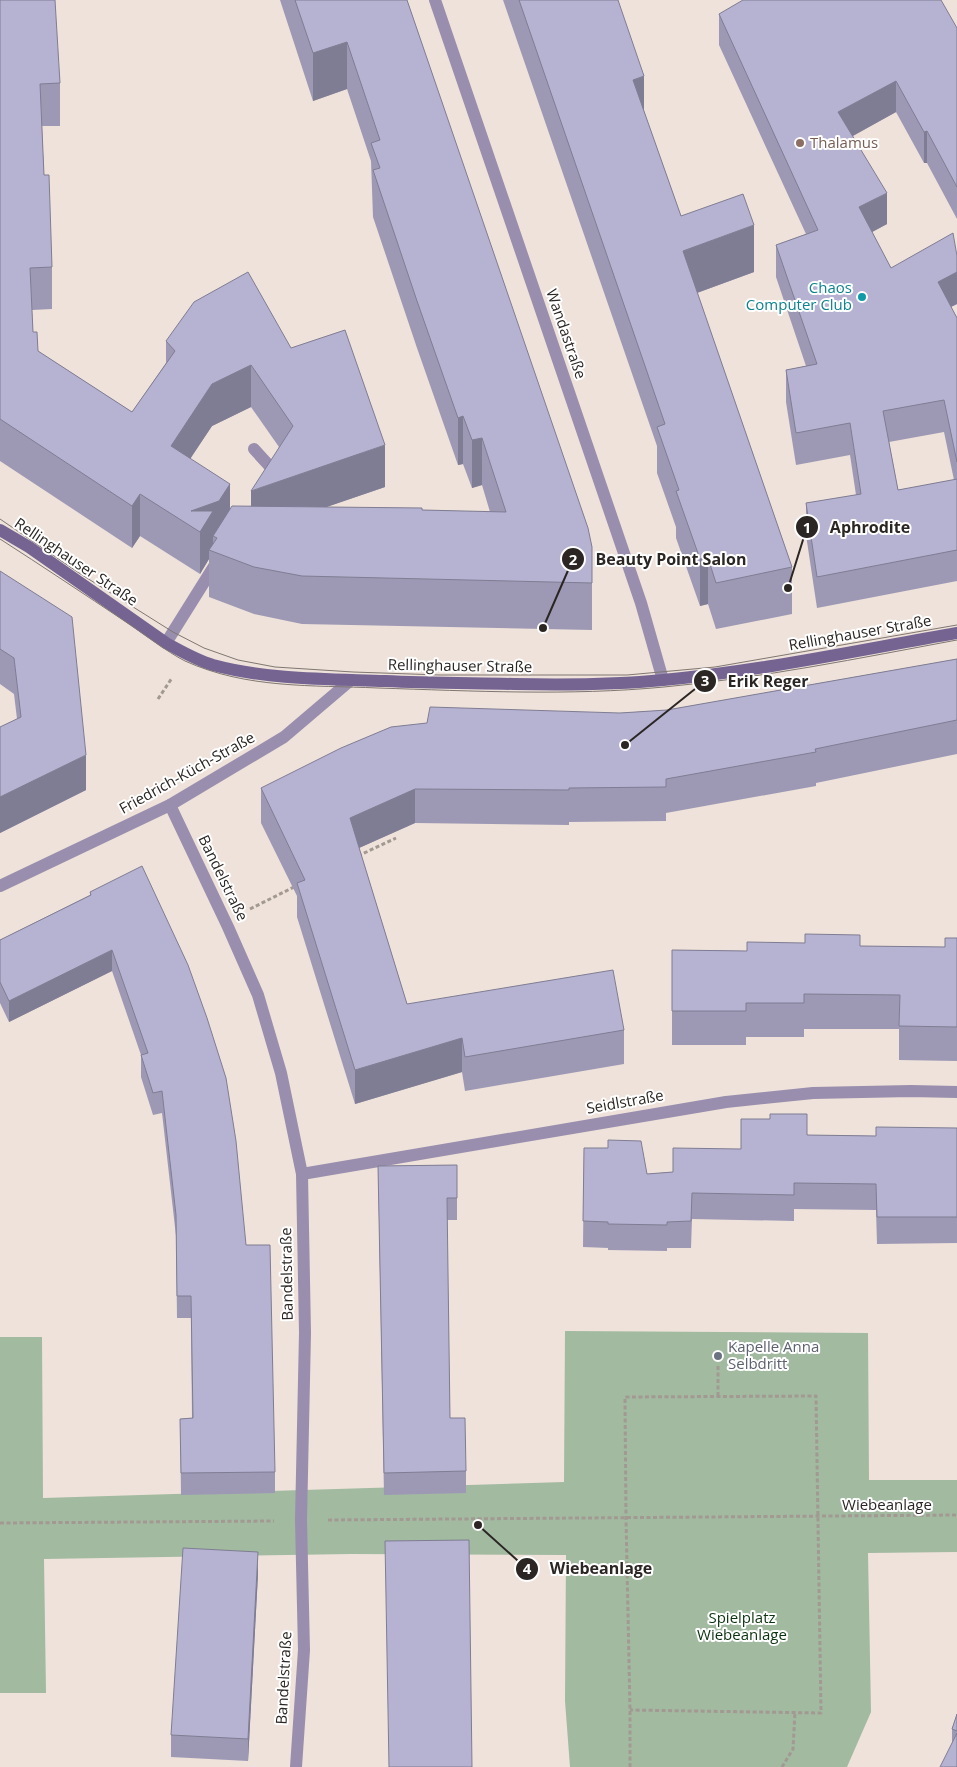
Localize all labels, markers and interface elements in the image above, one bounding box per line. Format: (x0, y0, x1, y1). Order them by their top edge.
place label: Thalamus (810, 132, 878, 152)
marker: Thalamus (794, 137, 806, 149)
place label: Chaos Computer Club (746, 277, 852, 314)
street label: Wandastraße (542, 286, 592, 381)
marker: Chaos Computer Club (856, 291, 868, 303)
street label: Rellinghauser Straße (11, 512, 142, 610)
callout: Aphrodite (795, 512, 920, 543)
text: Aphrodite (830, 516, 910, 538)
text: 1 (803, 517, 811, 537)
callout: Beauty Point Salon (560, 544, 756, 575)
text: Beauty Point Salon (596, 548, 746, 570)
text: 2 (569, 549, 578, 569)
street label: Rellinghauser Straße (787, 610, 933, 654)
street label: Rellinghauser Straße (388, 654, 532, 676)
callout: Erik Reger (693, 666, 819, 697)
text: 3 (701, 670, 709, 690)
text: Erik Reger (728, 670, 808, 692)
street label: Friedrich-Küch-Straße (115, 727, 258, 818)
street label: Bandelstraße (194, 831, 253, 924)
street label: Seidlstraße (585, 1084, 665, 1118)
street label: Bandelstraße (275, 1227, 297, 1321)
place label: Kapelle Anna Selbdritt (728, 1336, 819, 1373)
marker: Kapelle Anna Selbdritt (712, 1350, 724, 1362)
street label: Wiebeanlage (842, 1494, 932, 1514)
callout: Wiebeanlage (515, 1553, 662, 1584)
text: Wiebeanlage (550, 1557, 652, 1579)
text: 4 (523, 1558, 532, 1578)
park label: Spielplatz Wiebeanlage (697, 1607, 787, 1644)
street label: Bandelstraße (271, 1631, 295, 1725)

